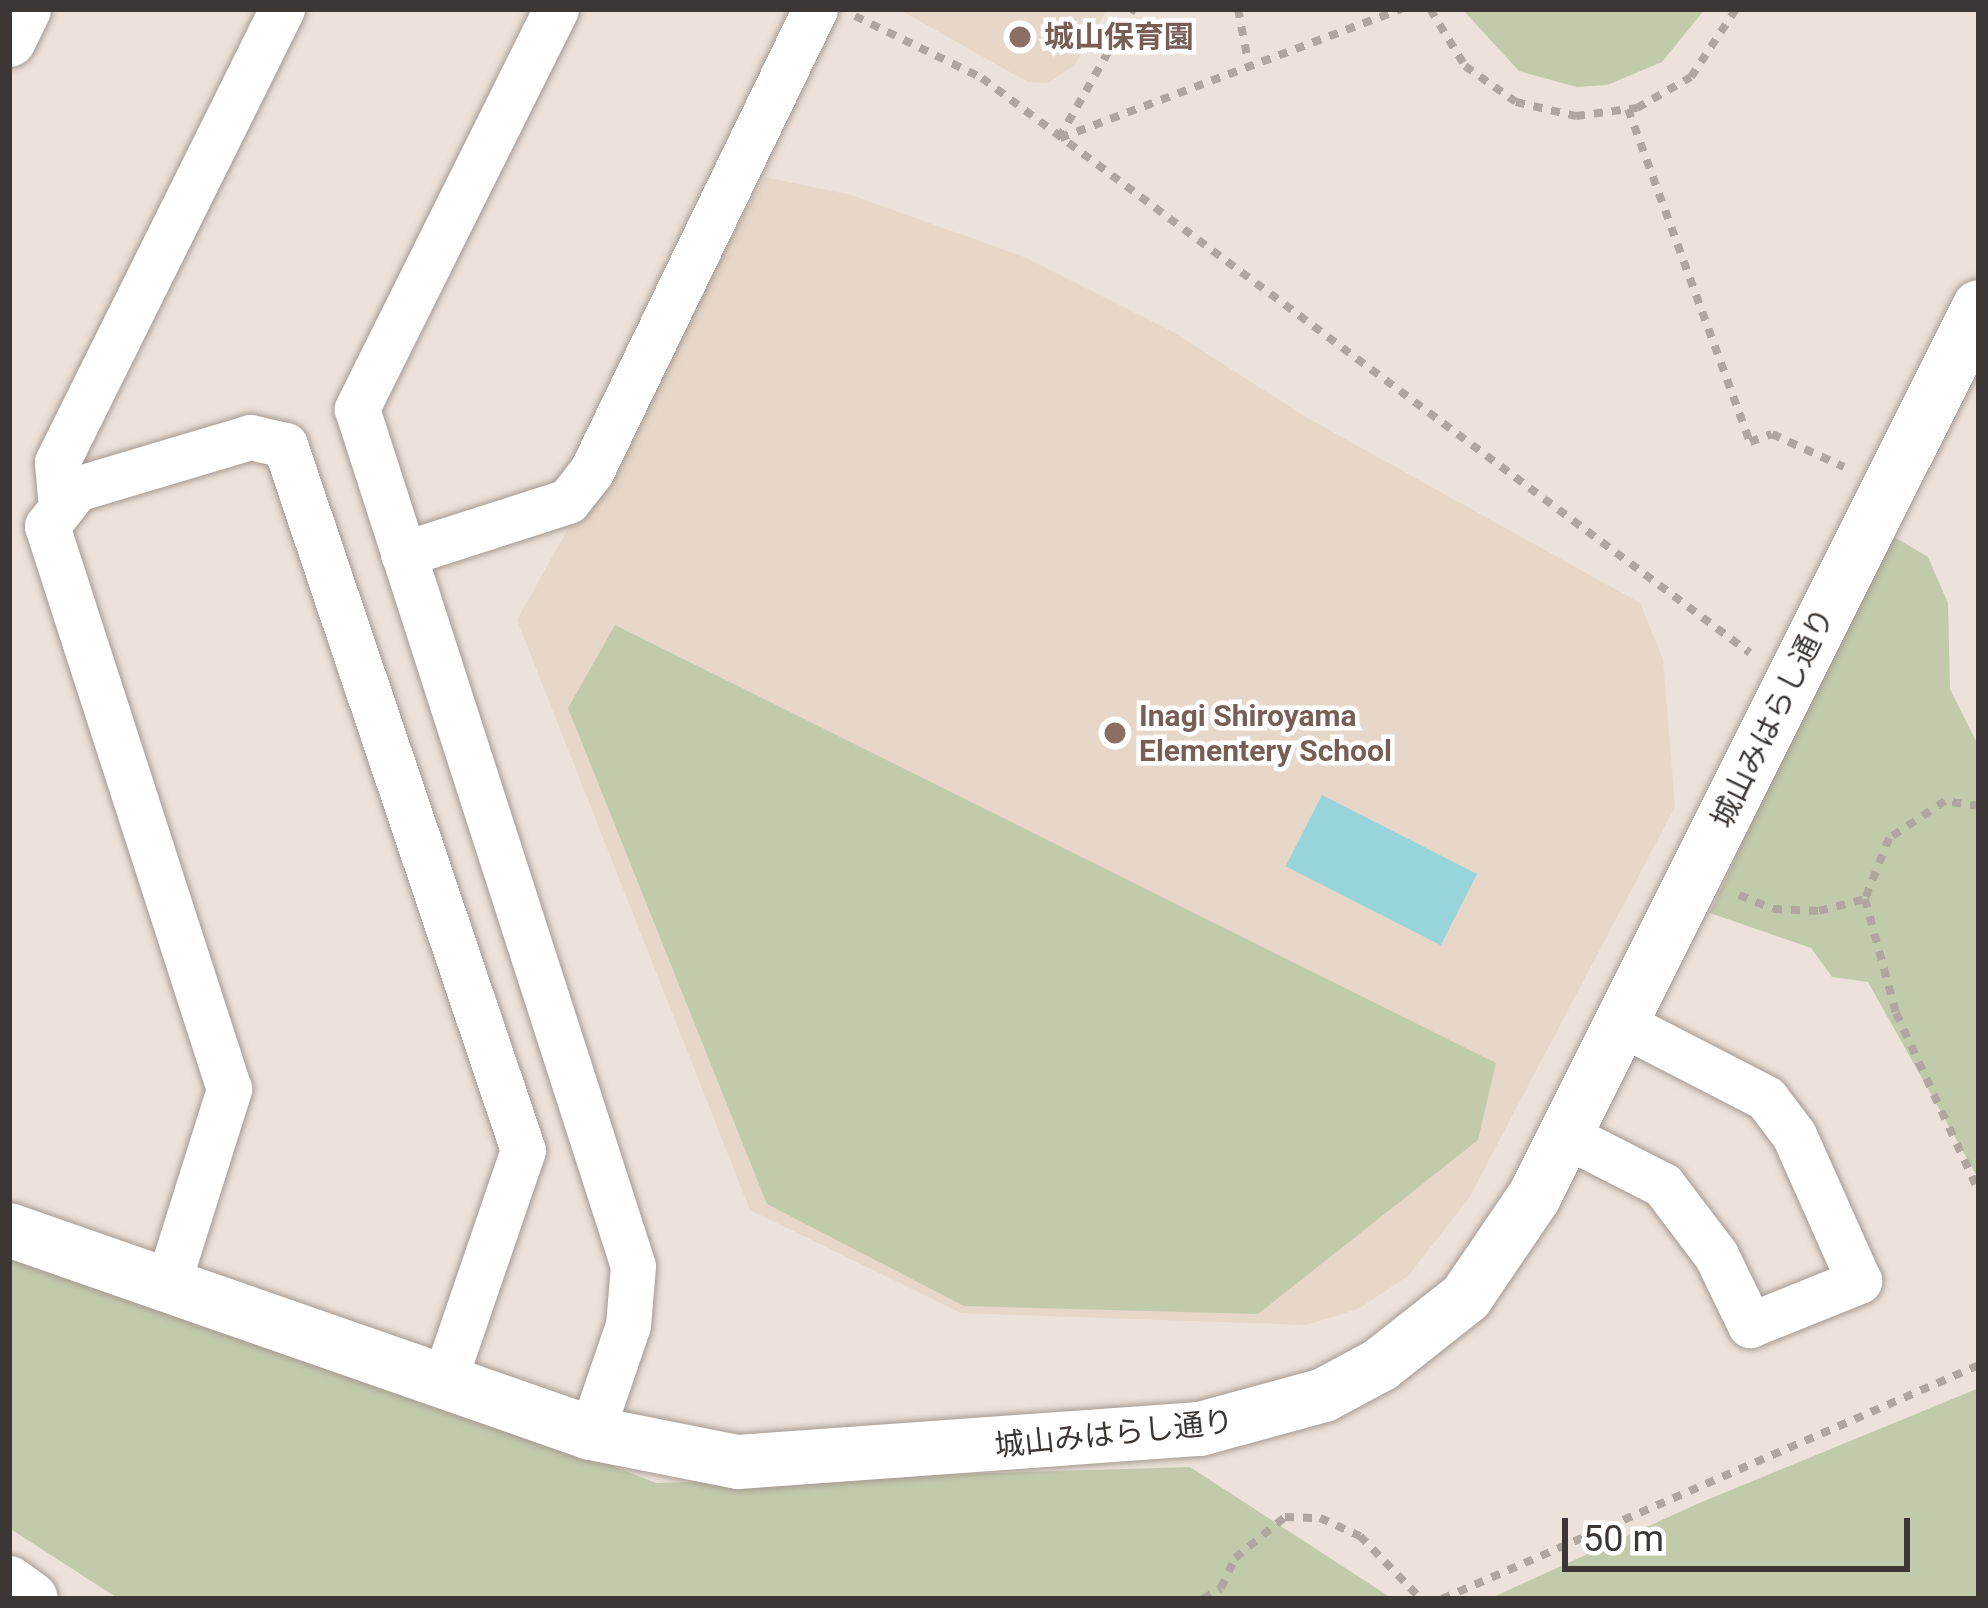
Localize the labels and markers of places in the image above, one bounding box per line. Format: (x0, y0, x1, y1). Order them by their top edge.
place label: 城山保育園 (1044, 19, 1194, 55)
marker: 城山保育園 (1007, 24, 1033, 50)
place label: Inagi Shiroyama Elementery School (1139, 698, 1392, 768)
marker: Inagi Shiroyama Elementery School (1102, 720, 1128, 746)

